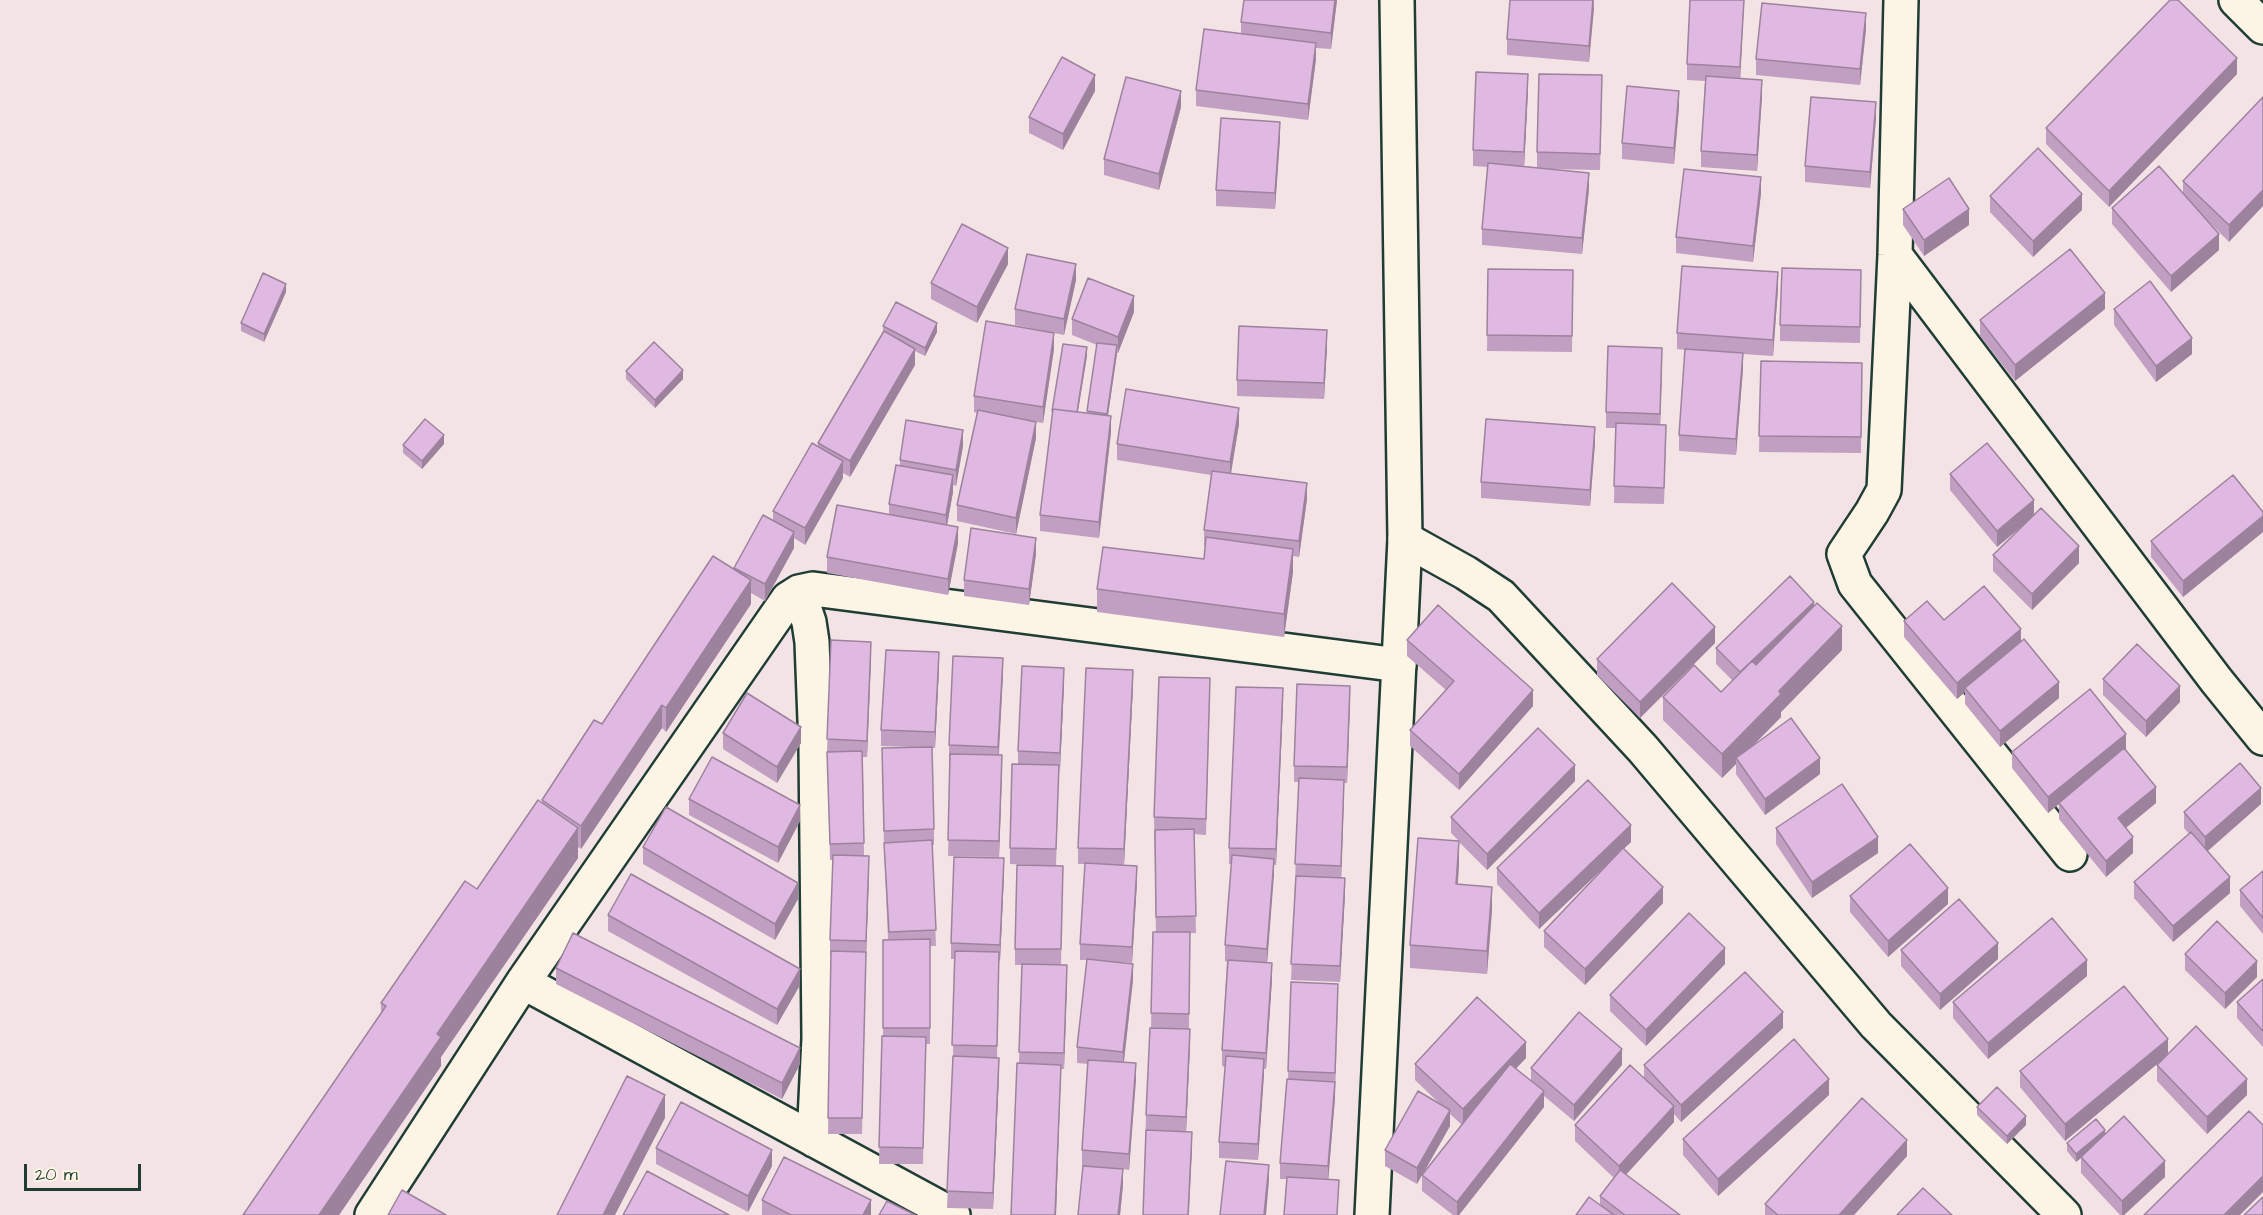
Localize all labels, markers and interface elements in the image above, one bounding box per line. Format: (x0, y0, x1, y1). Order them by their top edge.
scale bar (27, 1152, 144, 1190)
text: 20 m (35, 1162, 78, 1187)

